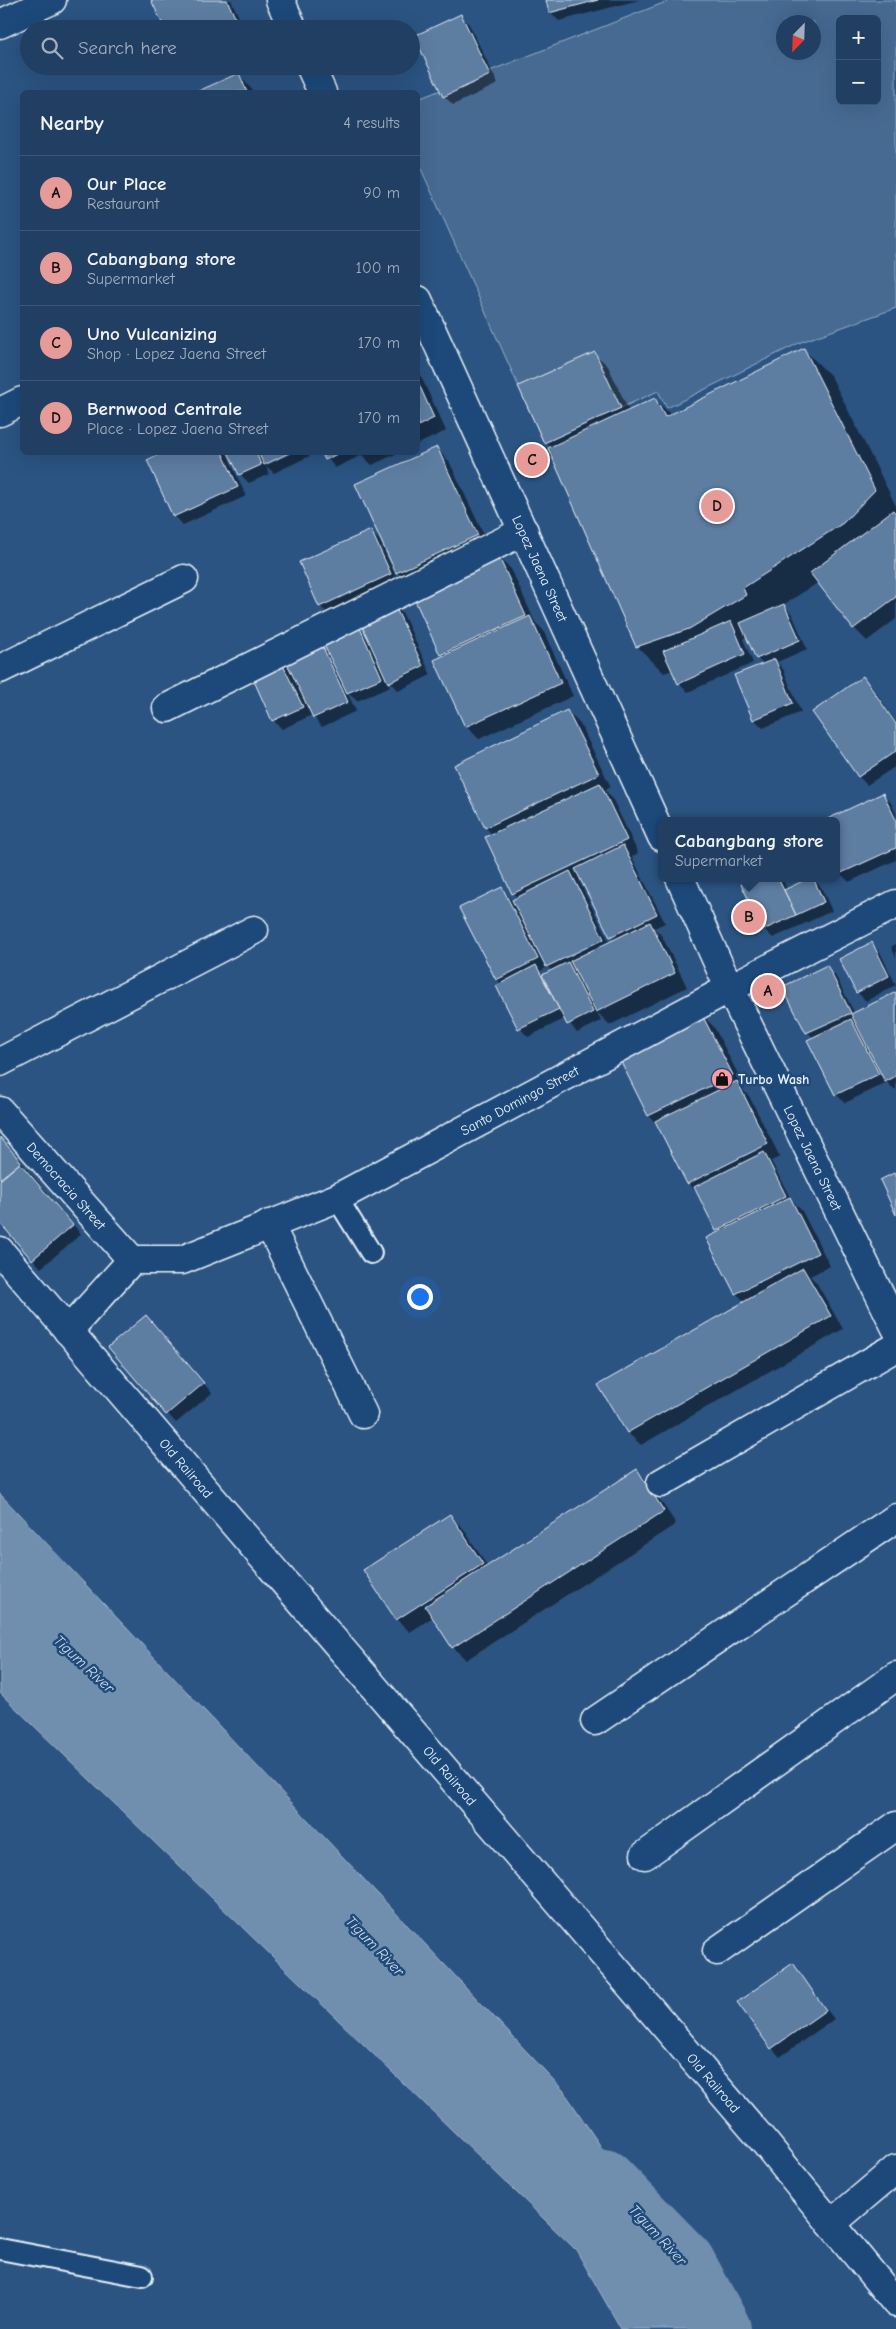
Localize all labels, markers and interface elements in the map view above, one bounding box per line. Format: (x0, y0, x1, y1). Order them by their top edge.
north arrow (776, 15, 821, 60)
map controls (836, 15, 881, 105)
button: + (836, 15, 881, 60)
search box (20, 20, 420, 75)
icon: search (38, 34, 66, 62)
text: Search here (78, 37, 177, 59)
button: − (836, 60, 881, 105)
text: Nearby (40, 111, 104, 135)
text: 4 results (343, 114, 400, 132)
text: Our Place (87, 173, 166, 195)
text: A (52, 184, 60, 202)
text: 90 m (363, 184, 400, 202)
text: Restaurant (87, 195, 159, 213)
text: Cabangbang store (87, 248, 236, 270)
text: B (51, 259, 61, 277)
text: 100 m (356, 259, 400, 277)
text: Supermarket (87, 270, 175, 288)
text: Uno Vulcanizing (87, 323, 218, 345)
text: C (51, 334, 61, 352)
text: 170 m (358, 334, 400, 352)
text: Shop · Lopez Jaena Street (87, 345, 266, 363)
text: Bernwood Centrale (87, 398, 242, 420)
text: D (51, 409, 61, 427)
text: 170 m (358, 409, 400, 427)
text: Place · Lopez Jaena Street (87, 420, 268, 438)
pin: C (516, 441, 548, 479)
pin: D (701, 487, 733, 525)
street label: Lopez Jaena Street (509, 513, 572, 625)
popup (658, 817, 840, 882)
text: Cabangbang store (675, 830, 823, 852)
text: Supermarket (675, 852, 762, 870)
pin: B (733, 898, 765, 936)
pin: A (752, 972, 784, 1010)
street label: Santo Domingo Street (458, 1061, 583, 1139)
shop icon: Turbo Wash (710, 1067, 734, 1091)
place label: Turbo Wash (738, 1071, 809, 1088)
street label: Lopez Jaena Street (780, 1103, 846, 1214)
street label: Democracia Street (23, 1139, 110, 1234)
your location (407, 1284, 433, 1310)
street label: Old Railroad (156, 1435, 217, 1501)
water label: Tigum River (50, 1631, 119, 1697)
street label: Old Railroad (420, 1742, 480, 1809)
water label: Tigum River (342, 1912, 409, 1980)
street label: Old Railroad (683, 2050, 744, 2116)
water label: Tigum River (625, 2201, 691, 2270)

